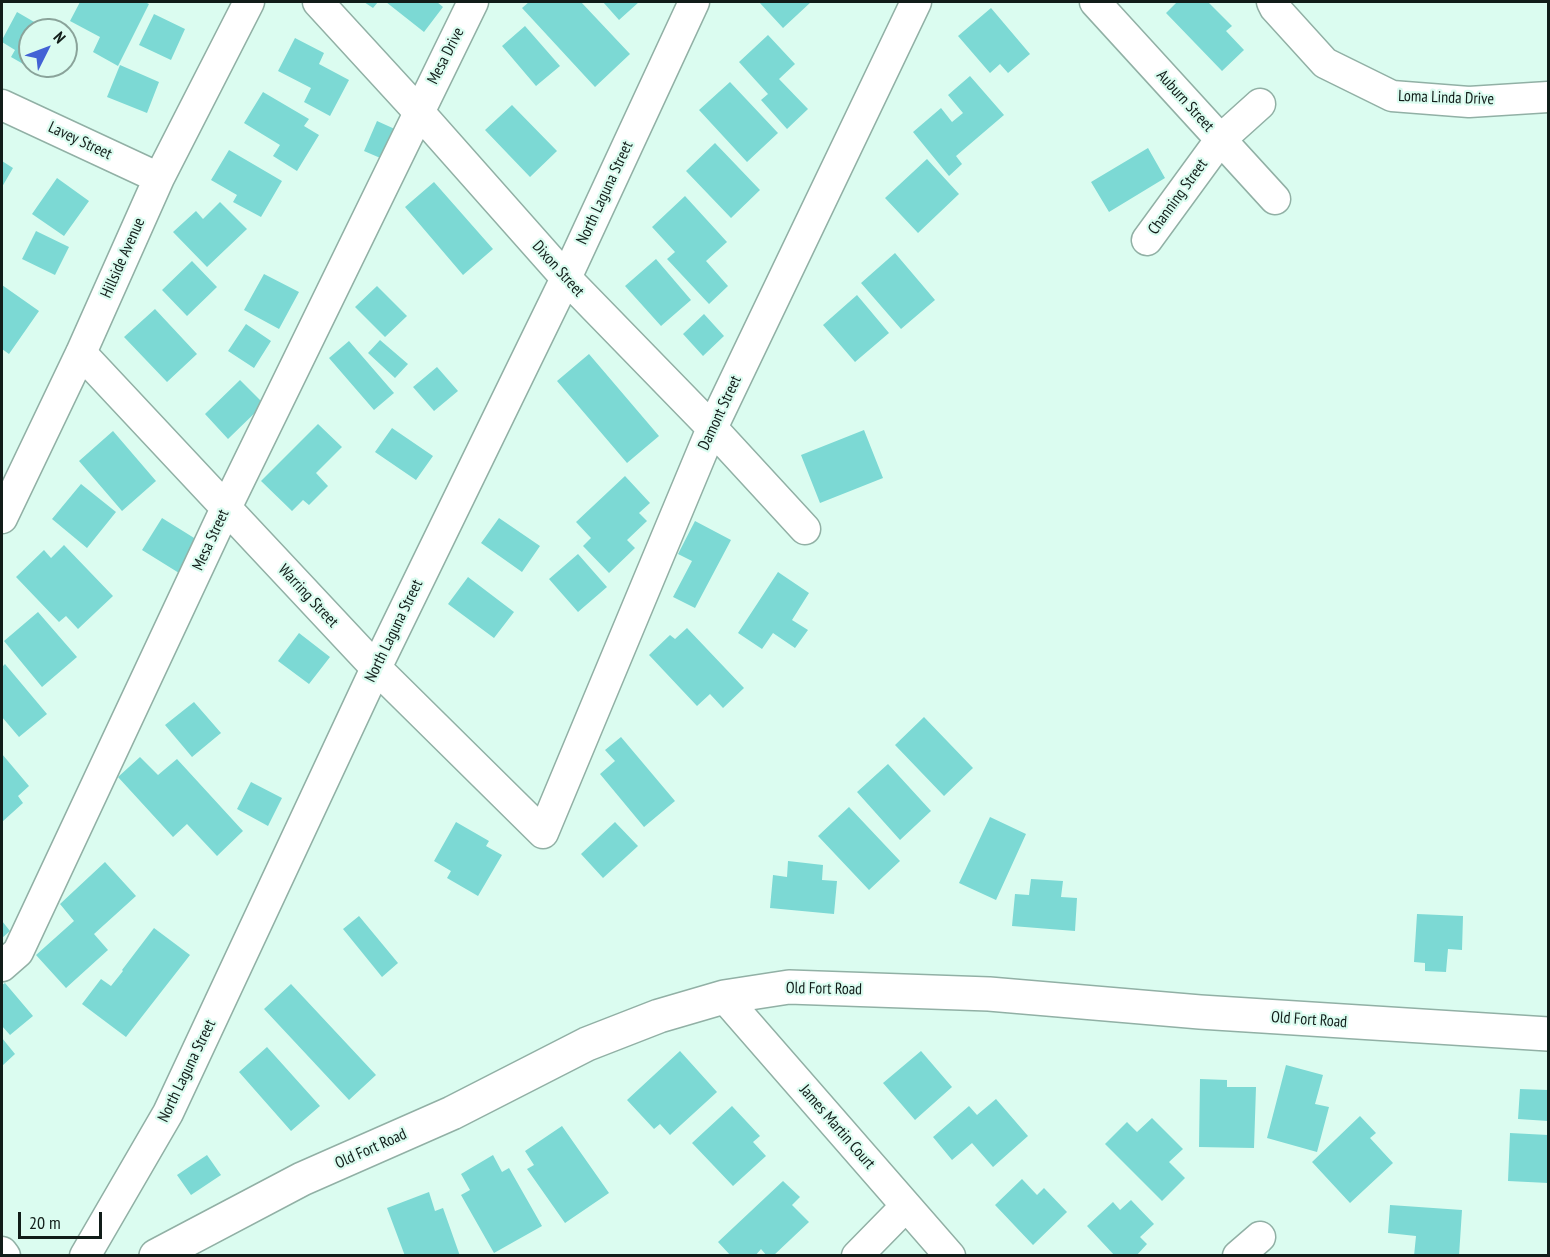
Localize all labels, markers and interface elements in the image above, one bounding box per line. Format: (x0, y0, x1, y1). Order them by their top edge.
north arrow (18, 18, 78, 78)
street label: Mesa Drive (424, 24, 468, 88)
text: N (50, 27, 70, 47)
street label: Auburn Street (1152, 66, 1218, 136)
street label: Loma Linda Drive (1398, 87, 1494, 109)
street label: Lavey Street (45, 118, 115, 164)
street label: North Laguna Street (573, 138, 637, 248)
street label: Channing Street (1144, 155, 1212, 239)
street label: Hillside Avenue (97, 215, 149, 301)
street label: Dixon Street (528, 237, 588, 301)
street label: Damont Street (694, 373, 746, 453)
street label: Mesa Street (189, 506, 233, 574)
street label: Warring Street (274, 560, 342, 632)
street label: North Laguna Street (361, 577, 427, 685)
street label: Old Fort Road (786, 979, 862, 999)
street label: Old Fort Road (1270, 1008, 1348, 1032)
street label: North Laguna Street (154, 1017, 220, 1125)
street label: James Martin Court (795, 1081, 879, 1173)
street label: Old Fort Road (332, 1125, 410, 1173)
scale bar (21, 1200, 105, 1238)
text: 20 m (29, 1211, 61, 1234)

